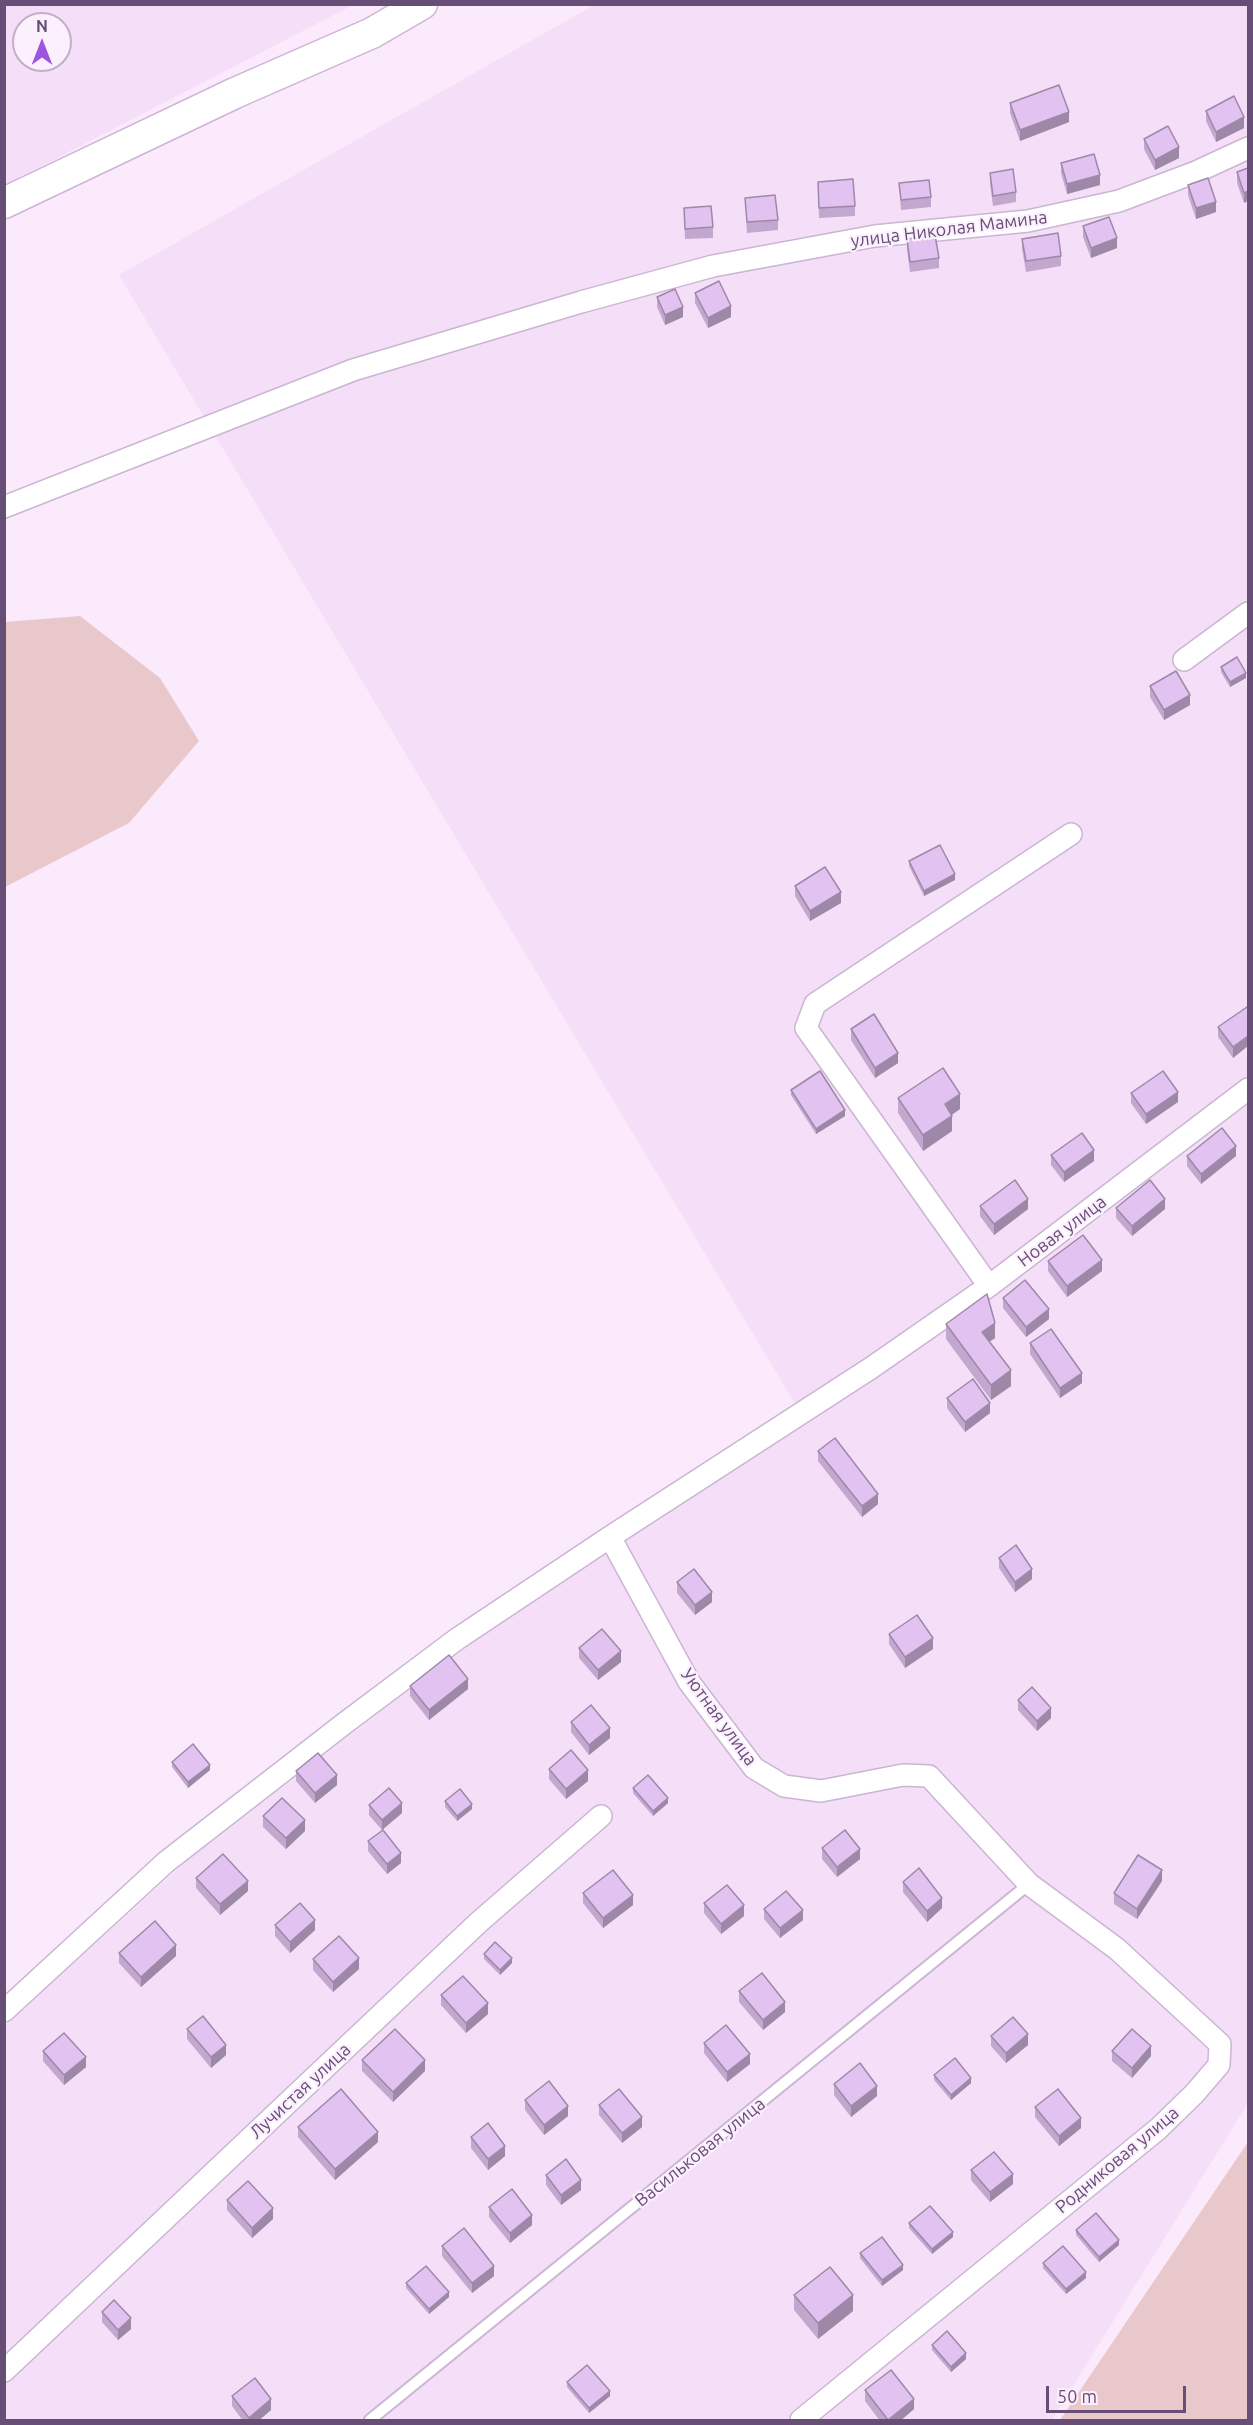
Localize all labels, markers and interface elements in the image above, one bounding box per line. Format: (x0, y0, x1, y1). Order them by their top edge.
north arrow (12, 12, 72, 72)
text: N (36, 17, 48, 35)
street label: улица Николая Мамина (849, 206, 1049, 252)
street label: Новая улица (1013, 1191, 1111, 1271)
street label: Уютная улица (676, 1664, 762, 1770)
street label: Лучистая улица (245, 2039, 355, 2143)
street label: Васильковая улица (631, 2093, 769, 2211)
street label: Родниковая улица (1051, 2102, 1183, 2218)
scale bar (1049, 2374, 1188, 2412)
text: 50 m (1057, 2386, 1097, 2406)

